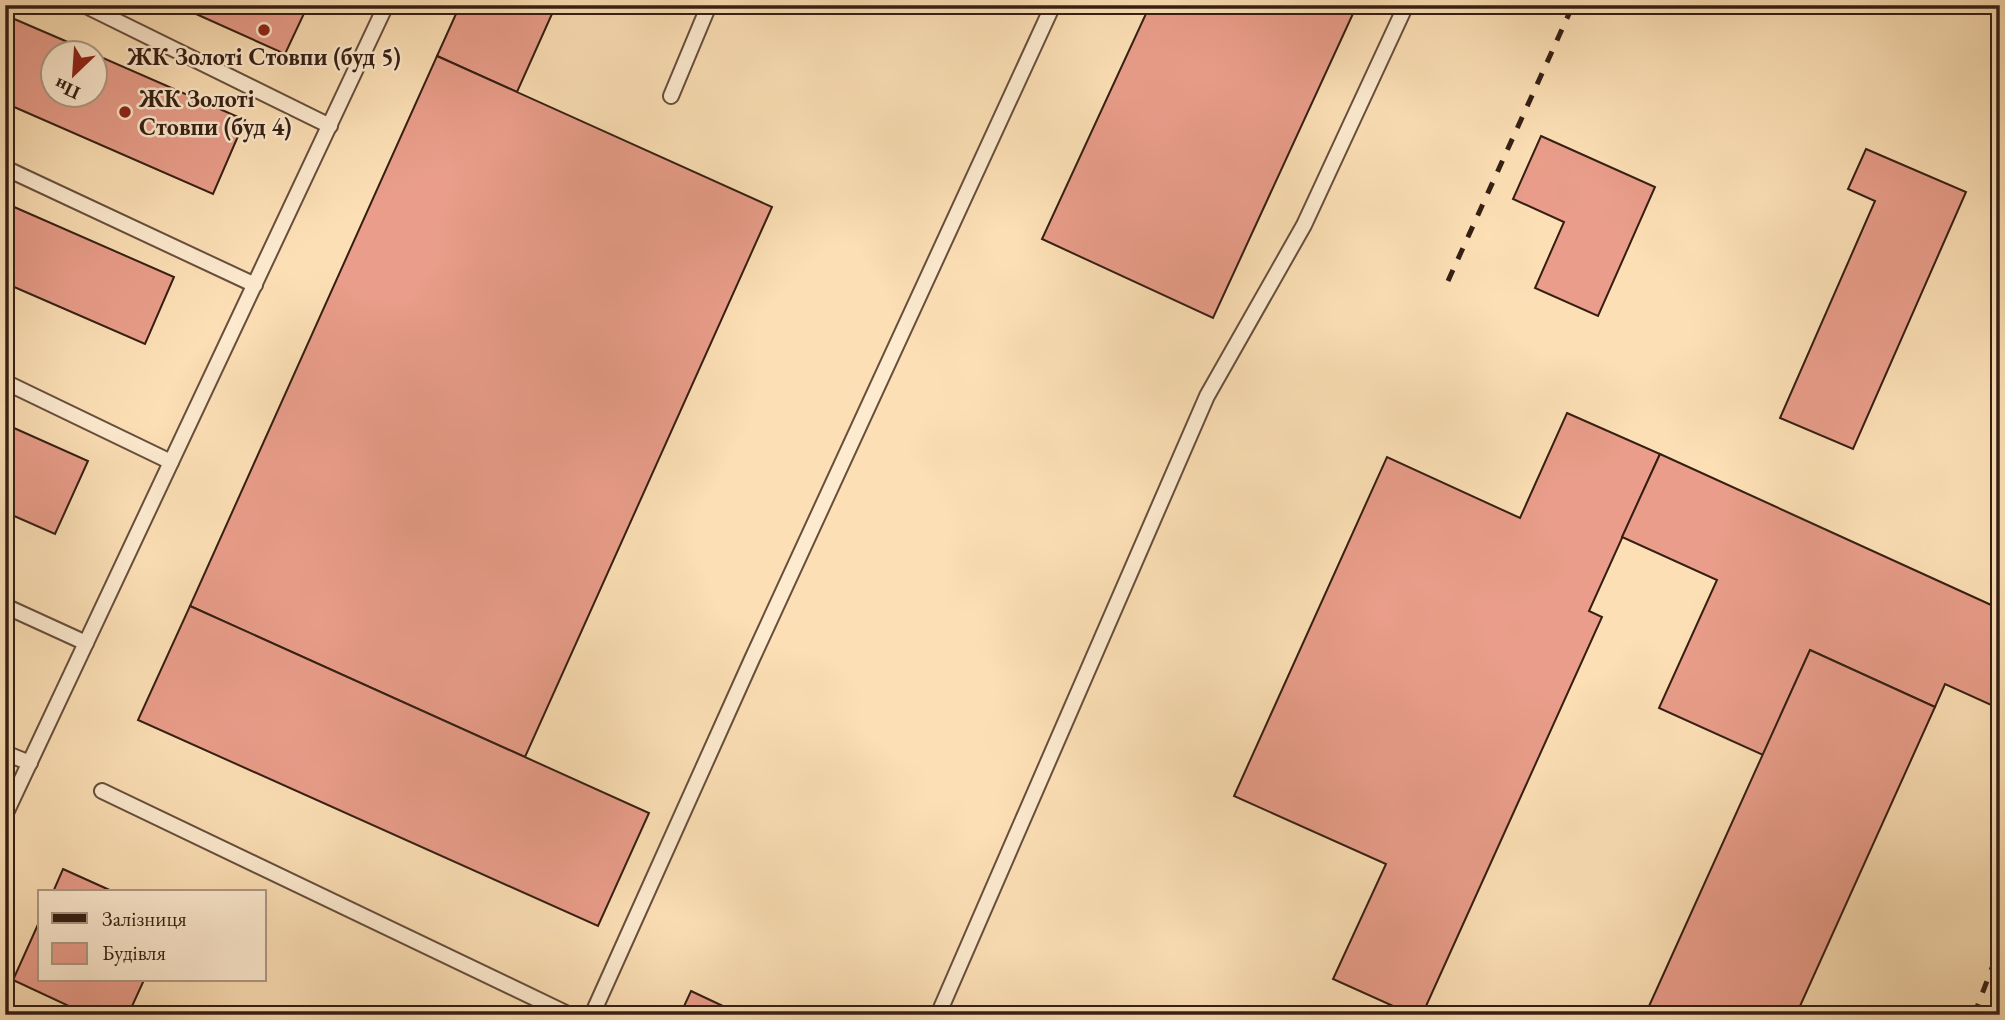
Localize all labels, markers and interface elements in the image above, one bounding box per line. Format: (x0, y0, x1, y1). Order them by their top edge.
marker: ЖК Золоті Стовпи (буд 5) (256, 22, 272, 38)
north arrow (38, 38, 108, 108)
place label: ЖК Золоті Стовпи (буд 5) (126, 41, 401, 73)
text: Пн (50, 72, 84, 106)
place label: ЖК Золоті Стовпи (буд 4) (138, 83, 292, 143)
marker: ЖК Золоті Стовпи (буд 4) (117, 104, 133, 120)
legend (38, 890, 266, 982)
text: Залізниця (102, 905, 187, 932)
text: Будівля (102, 939, 166, 966)

